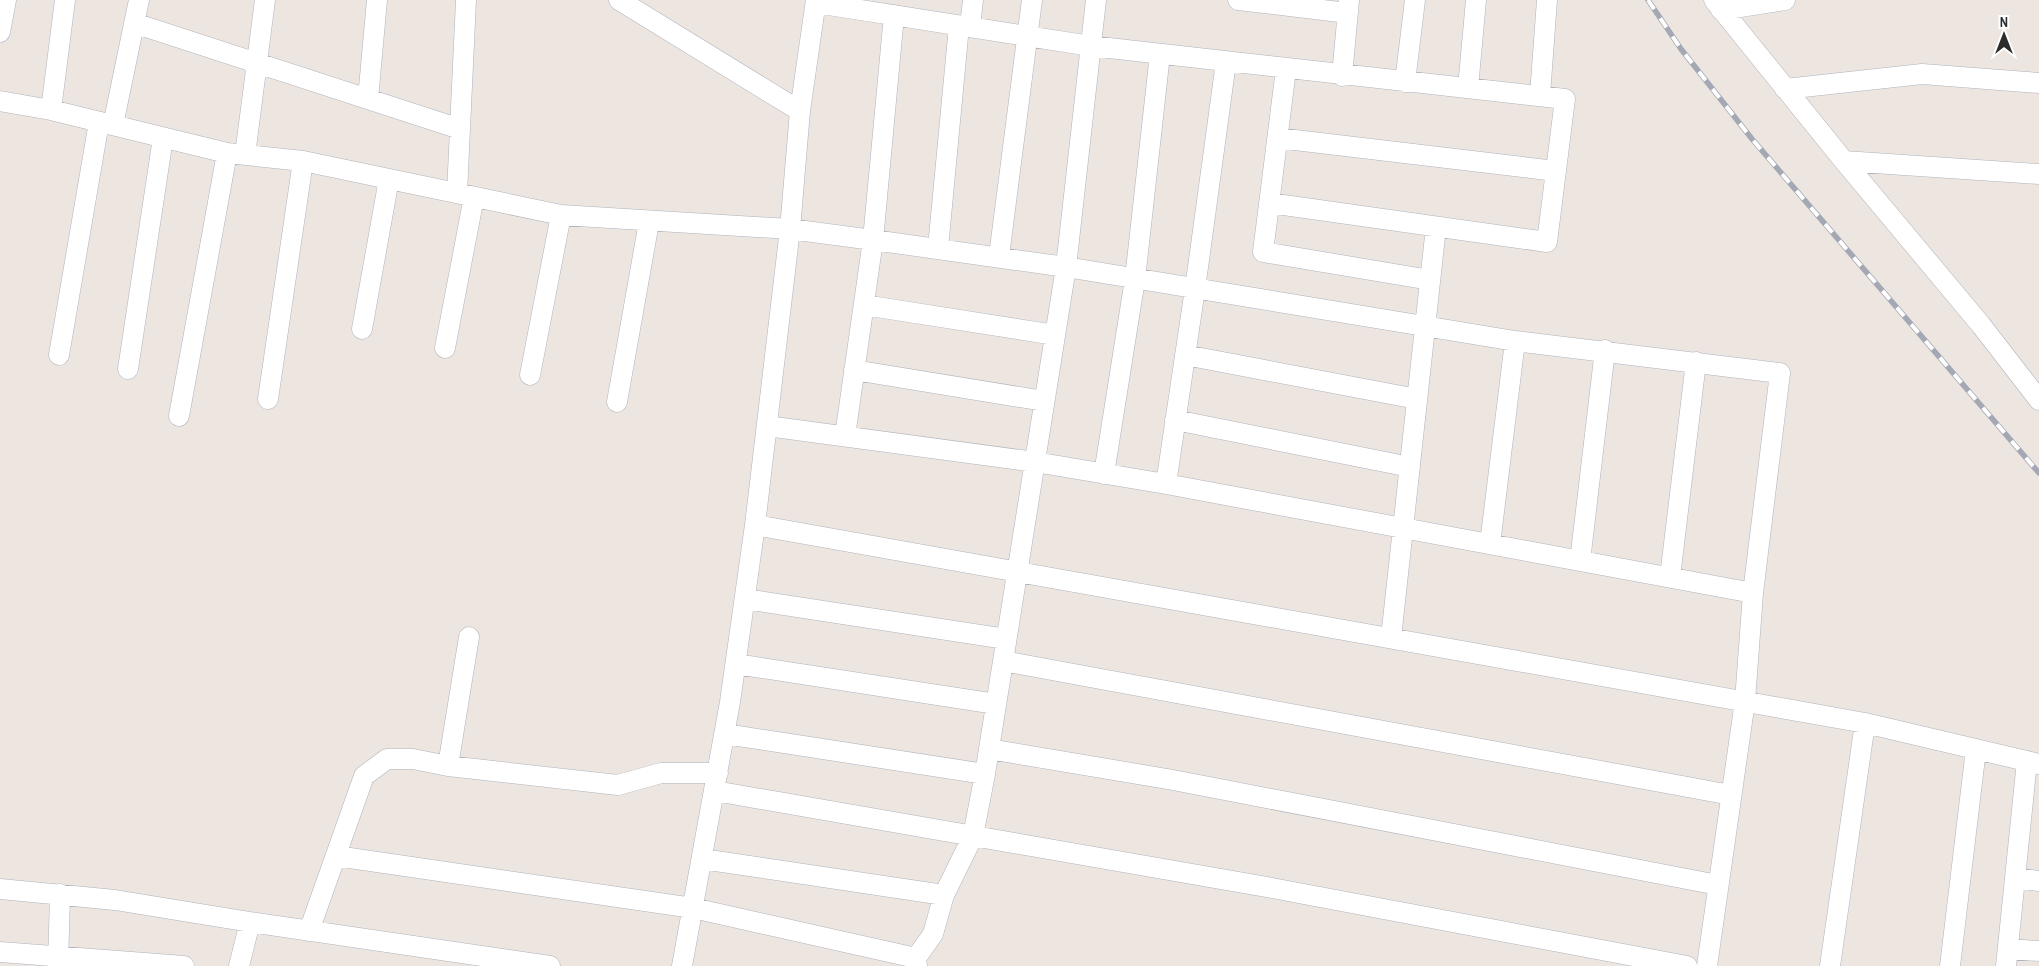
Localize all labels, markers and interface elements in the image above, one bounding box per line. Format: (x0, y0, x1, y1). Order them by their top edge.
north arrow (1979, 10, 2029, 60)
text: N (2000, 13, 2008, 31)

